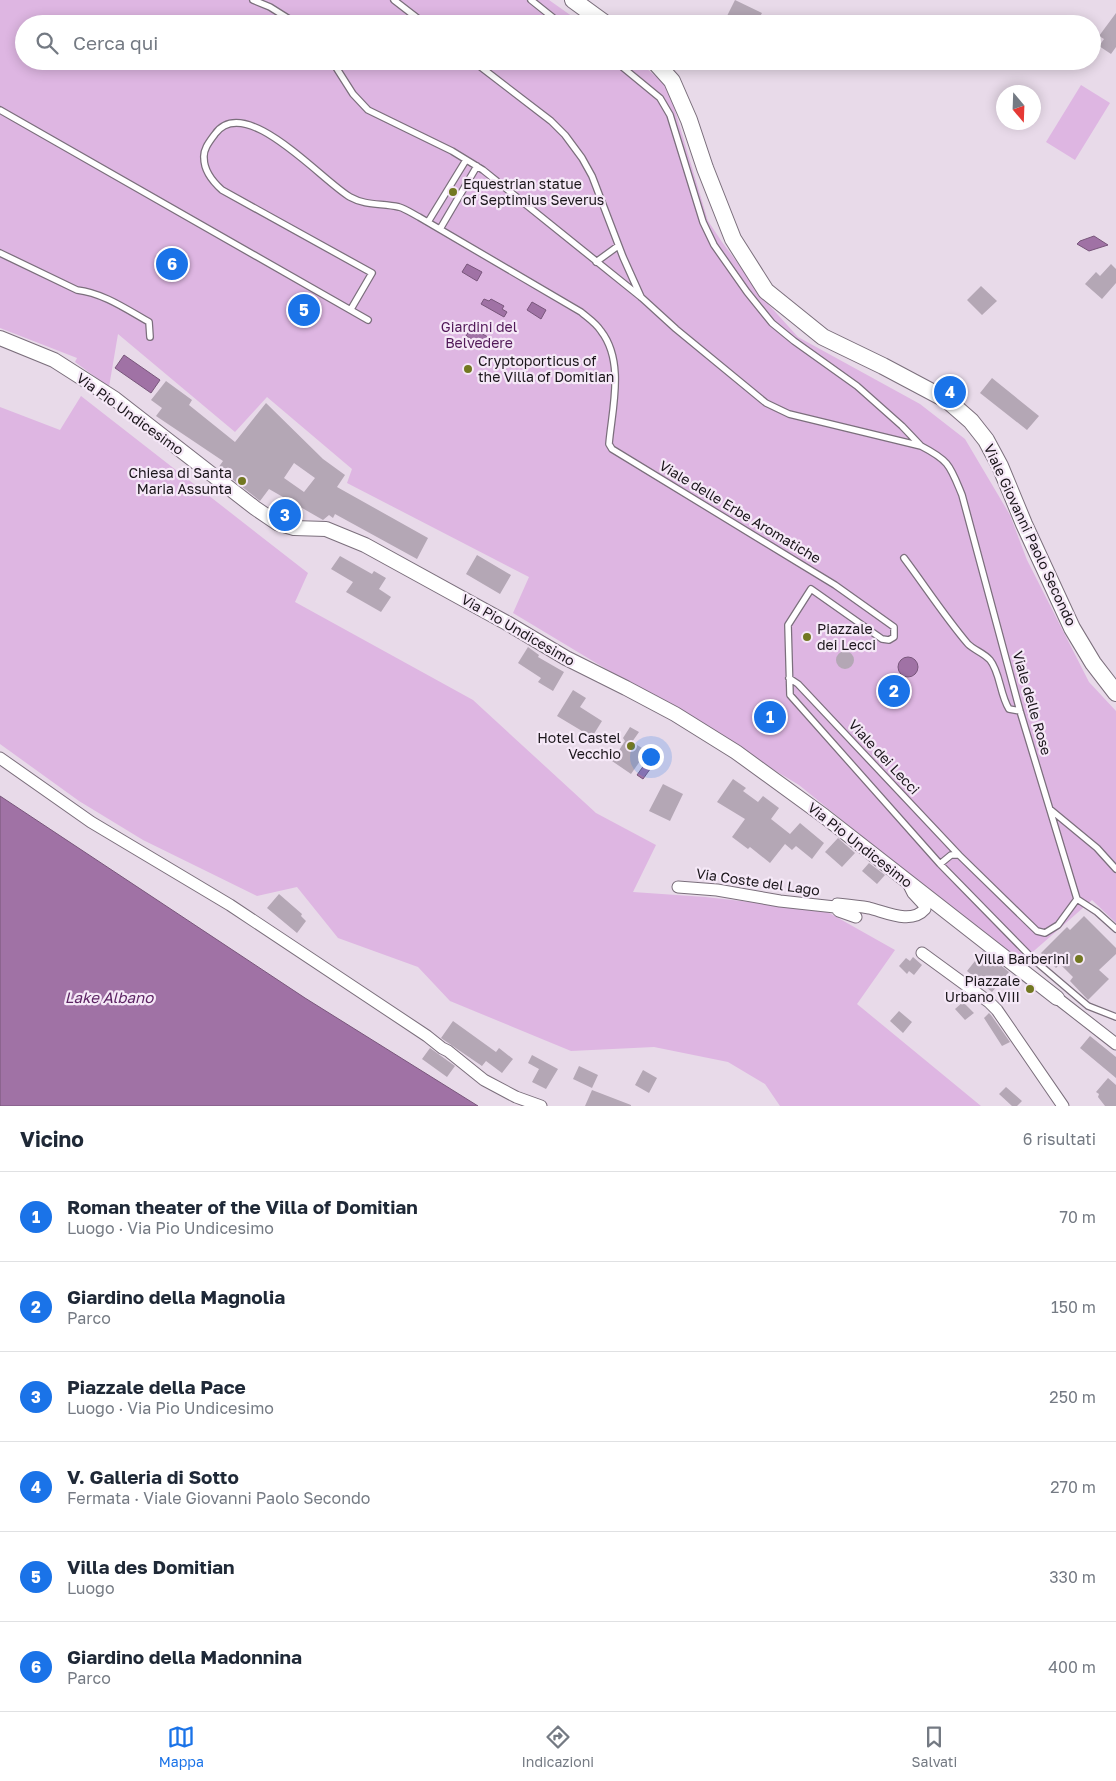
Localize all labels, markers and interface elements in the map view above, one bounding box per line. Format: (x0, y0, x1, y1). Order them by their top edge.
search box (15, 15, 1101, 70)
icon: search (33, 29, 61, 57)
text: Cerca qui (73, 31, 158, 54)
north arrow (996, 85, 1041, 130)
place label: Equestrian statue of Septimius Severus (463, 175, 604, 208)
marker: Equestrian statue of Septimius Severus (447, 186, 459, 198)
pin: 6 (156, 245, 188, 283)
pin: 5 (288, 291, 320, 329)
park label: Giardini del Belvedere (441, 318, 517, 351)
place label: Cryptoporticus of the Villa of Domitian (478, 352, 614, 385)
marker: Cryptoporticus of the Villa of Domitian (462, 363, 474, 375)
street label: Via Pio Undicesimo (73, 369, 187, 458)
pin: 4 (934, 373, 966, 411)
street label: Viale Giovanni Paolo Secondo (981, 441, 1080, 628)
street label: Viale delle Erbe Aromatiche (656, 457, 824, 567)
place label: Chiesa di Santa Maria Assunta (128, 464, 232, 497)
marker: Chiesa di Santa Maria Assunta (236, 475, 248, 487)
pin: 3 (269, 496, 301, 534)
street label: Via Pio Undicesimo (458, 590, 578, 669)
place label: Piazzale dei Lecci (817, 620, 876, 653)
marker: Piazzale dei Lecci (801, 631, 813, 643)
street label: Viale delle Rose (1009, 649, 1055, 757)
pin: 2 (878, 672, 910, 710)
pin: 1 (754, 698, 786, 736)
street label: Viale dei Lecci (845, 716, 923, 798)
place label: Hotel Castel Vecchio (537, 729, 621, 762)
marker: Hotel Castel Vecchio (625, 740, 637, 752)
your location (638, 744, 664, 770)
street label: Via Pio Undicesimo (805, 798, 916, 891)
street label: Via Coste del Lago (695, 864, 821, 899)
place label: Villa Barberini (974, 950, 1069, 967)
marker: Villa Barberini (1073, 953, 1085, 965)
place label: Piazzale Urbano VIII (945, 972, 1020, 1005)
marker: Piazzale Urbano VIII (1024, 983, 1036, 995)
water label: Lake Albano (65, 988, 154, 1006)
text: Vicino (20, 1126, 84, 1152)
text: 6 risultati (1023, 1129, 1096, 1149)
text: Roman theater of the Villa of Domitian (67, 1195, 418, 1218)
text: 1 (32, 1207, 40, 1227)
text: 70 m (1059, 1207, 1096, 1227)
text: Luogo · Via Pio Undicesimo (67, 1218, 274, 1238)
text: Giardino della Magnolia (67, 1285, 285, 1308)
text: 2 (31, 1297, 41, 1317)
text: 150 m (1051, 1297, 1096, 1317)
text: Parco (67, 1308, 111, 1328)
text: Piazzale della Pace (67, 1375, 246, 1398)
text: 3 (31, 1387, 41, 1407)
text: 250 m (1049, 1387, 1096, 1407)
text: Luogo · Via Pio Undicesimo (67, 1398, 274, 1418)
text: V. Galleria di Sotto (67, 1465, 239, 1488)
text: 4 (31, 1477, 41, 1497)
text: 270 m (1050, 1477, 1096, 1497)
text: Fermata · Viale Giovanni Paolo Secondo (67, 1488, 370, 1508)
text: Villa des Domitian (67, 1555, 235, 1578)
text: 5 (31, 1567, 41, 1587)
text: 330 m (1049, 1567, 1096, 1587)
text: Luogo (67, 1578, 115, 1598)
text: Giardino della Madonnina (67, 1645, 302, 1668)
text: 6 (31, 1657, 41, 1677)
text: 400 m (1048, 1657, 1096, 1677)
text: Parco (67, 1668, 111, 1688)
tab: Mappa (159, 1723, 204, 1770)
tab: Indicazioni (521, 1723, 594, 1770)
tab: Salvati (912, 1723, 957, 1770)

